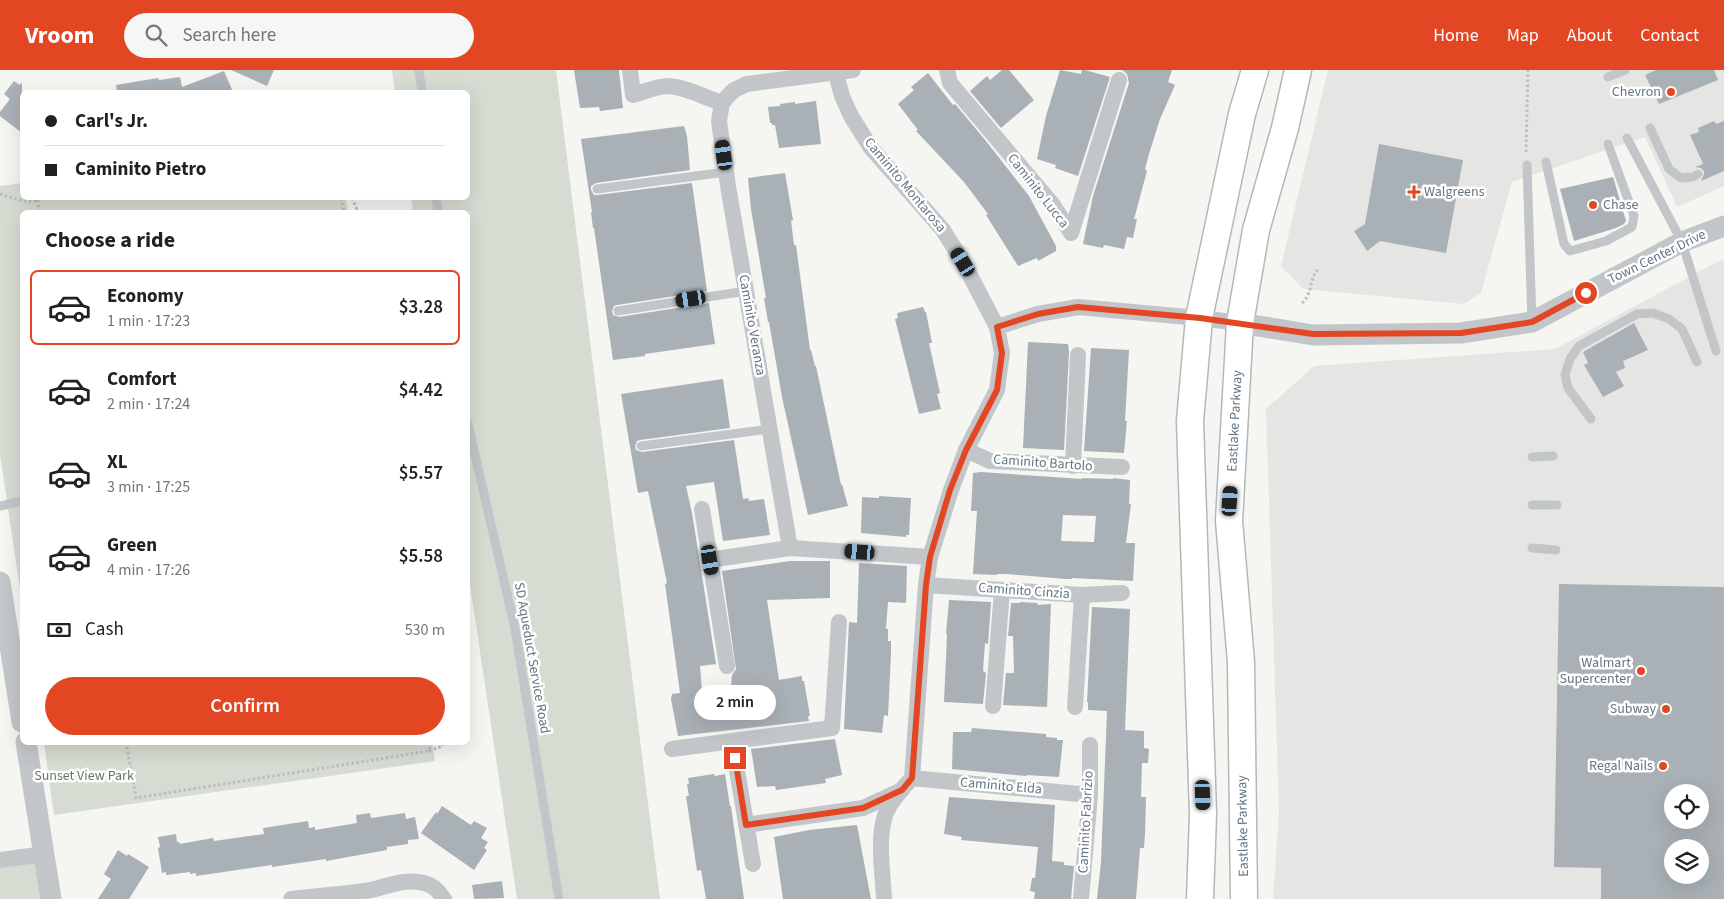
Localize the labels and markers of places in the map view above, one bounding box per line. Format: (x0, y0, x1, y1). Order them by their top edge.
place label: Chevron (1612, 82, 1661, 102)
marker: Chevron (1665, 86, 1677, 98)
place label: Walgreens (1424, 182, 1485, 202)
marker: Walgreens (1408, 186, 1420, 198)
place label: Chase (1603, 195, 1639, 215)
marker: Chase (1587, 199, 1599, 211)
place label: Walmart Supercenter (1559, 653, 1631, 689)
marker: Walmart Supercenter (1635, 665, 1647, 677)
place label: Subway (1610, 699, 1656, 719)
marker: Subway (1660, 703, 1672, 715)
place label: Regal Nails (1589, 756, 1653, 776)
marker: Regal Nails (1657, 760, 1669, 772)

